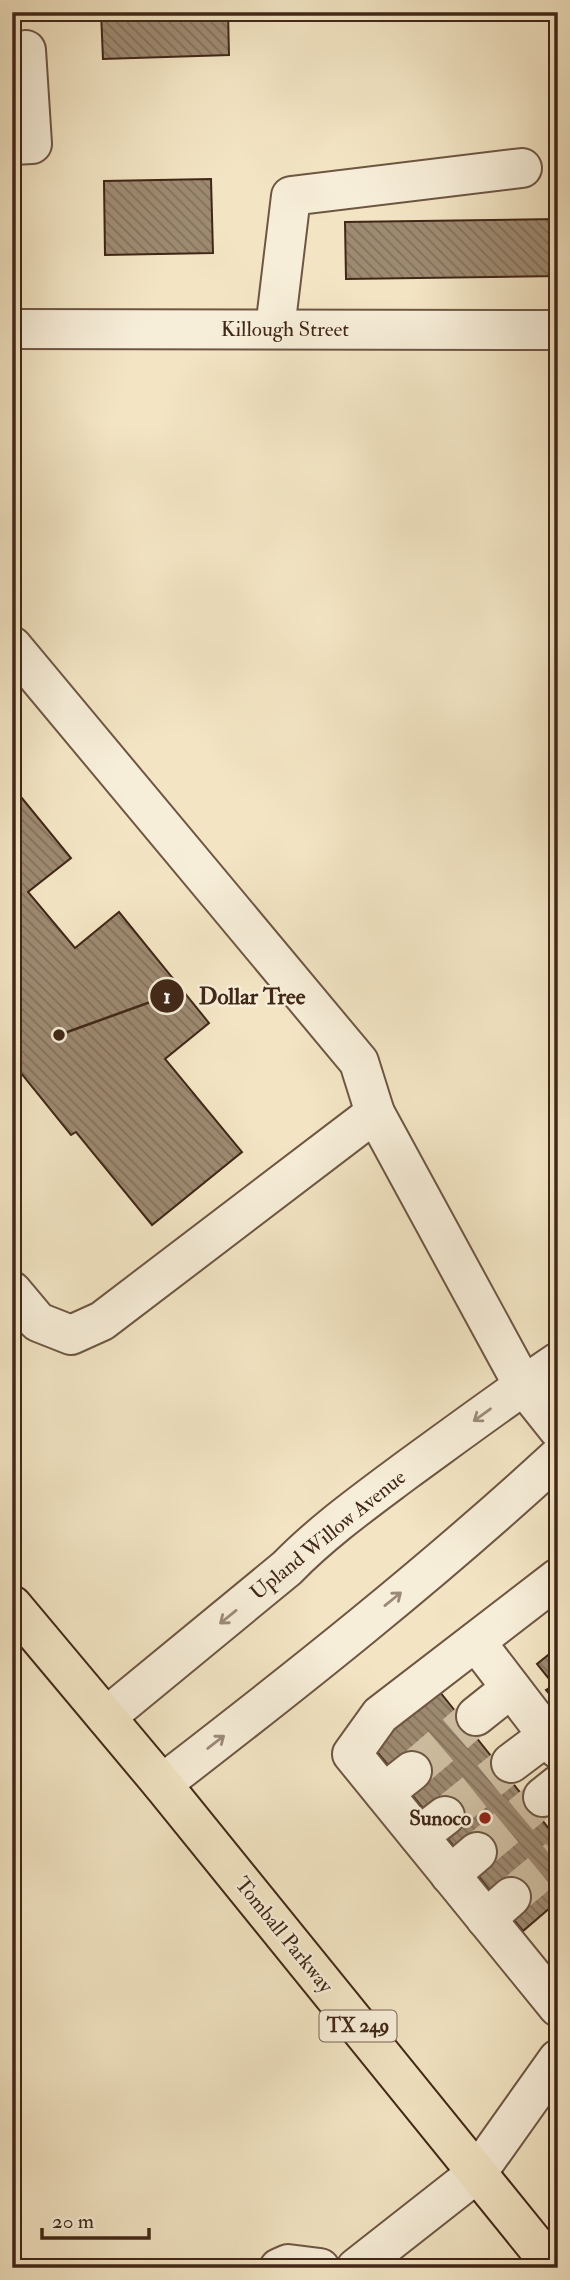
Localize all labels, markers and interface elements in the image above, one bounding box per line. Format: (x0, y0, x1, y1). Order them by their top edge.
street label: Killough Street (221, 316, 349, 343)
callout: Dollar Tree (150, 974, 319, 1018)
text: Dollar Tree (199, 982, 306, 1011)
text: 1 (163, 983, 171, 1010)
one-way arrow (473, 1408, 492, 1422)
street label: Upland Willow Avenue (245, 1464, 412, 1606)
one-way arrow (383, 1591, 401, 1607)
one-way arrow (219, 1610, 237, 1625)
one-way arrow (206, 1735, 225, 1750)
place label: Sunoco (409, 1805, 471, 1832)
marker: Sunoco (477, 1810, 493, 1826)
street label: Tomball Parkway (229, 1871, 340, 1999)
road number: TX 249 (320, 2010, 396, 2042)
scale bar (42, 2196, 149, 2240)
text: 20 m (52, 2208, 94, 2235)

